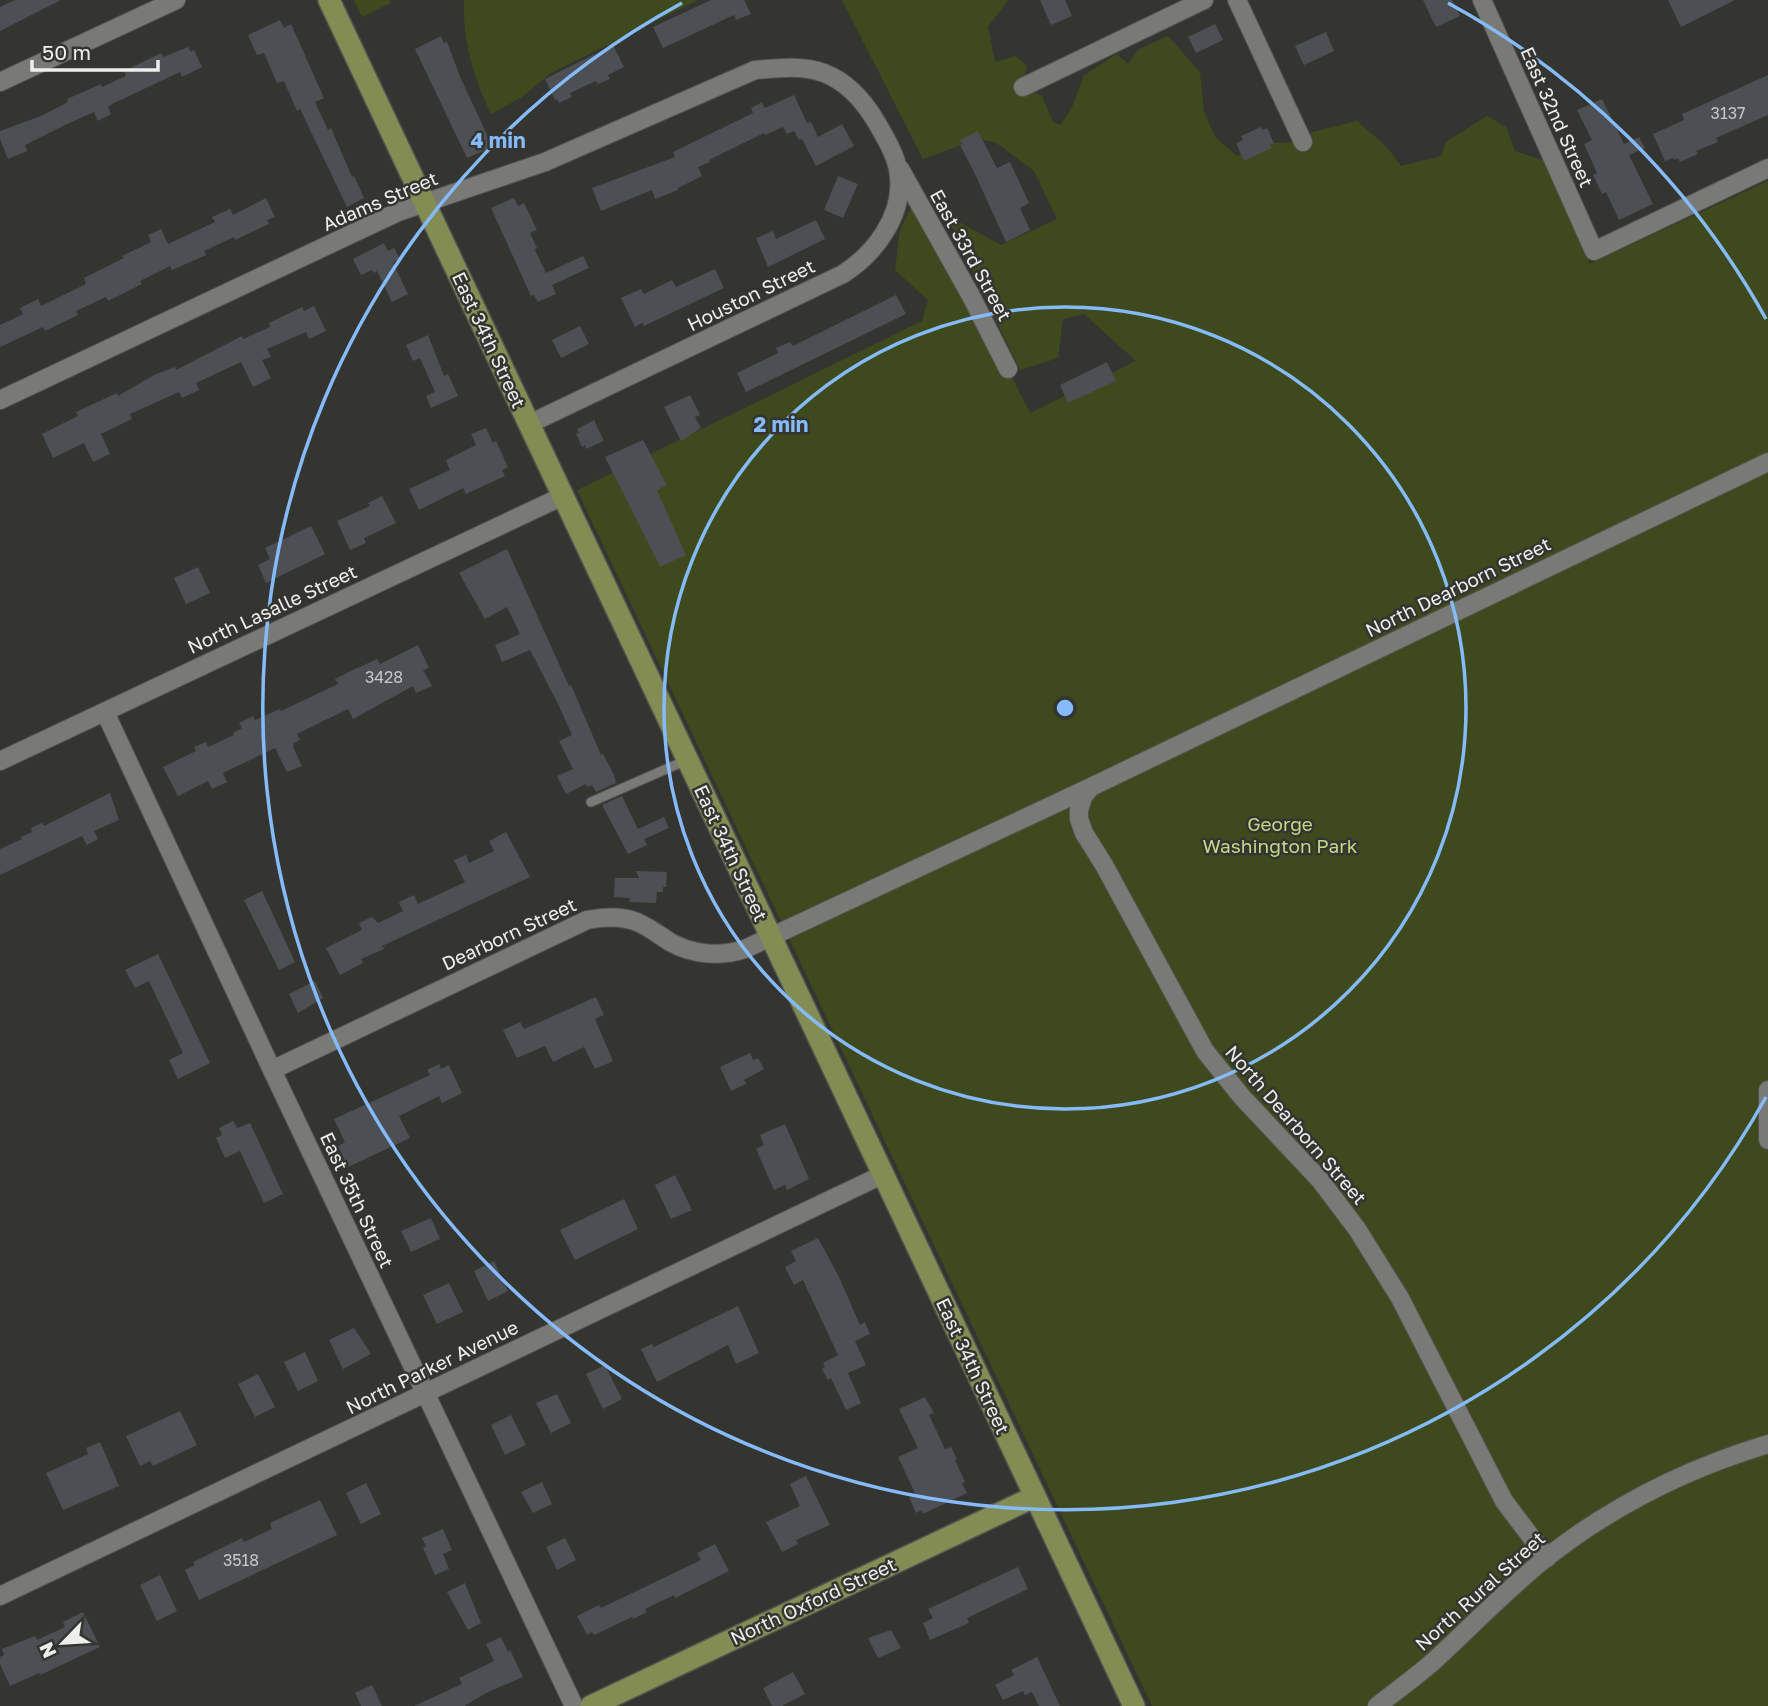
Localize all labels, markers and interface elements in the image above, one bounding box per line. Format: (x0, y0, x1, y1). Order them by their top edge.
scale bar (32, 28, 158, 72)
text: 50 m (42, 39, 91, 65)
street label: East 32nd Street (1516, 43, 1599, 190)
house number: 3137 (1711, 103, 1745, 123)
text: 4 min (470, 127, 526, 153)
street label: Adams Street (319, 166, 441, 235)
street label: East 33rd Street (926, 185, 1017, 324)
street label: Houston Street (683, 254, 818, 335)
street label: East 34th Street (448, 268, 531, 412)
text: 2 min (754, 411, 808, 437)
street label: North Dearborn Street (1361, 532, 1554, 641)
street label: North Lasalle Street (183, 559, 360, 658)
house number: 3428 (365, 667, 403, 687)
centre of rings (1053, 696, 1077, 720)
street label: East 34th Street (690, 781, 773, 925)
park label: George Washington Park (1202, 812, 1358, 857)
street label: Dearborn Street (438, 892, 580, 975)
street label: North Dearborn Street (1221, 1040, 1372, 1209)
street label: East 35th Street (316, 1128, 399, 1271)
street label: East 34th Street (932, 1294, 1015, 1438)
street label: North Parker Avenue (342, 1315, 522, 1418)
street label: North Rural Street (1410, 1526, 1549, 1655)
house number: 3518 (223, 1550, 259, 1570)
street label: North Oxford Street (726, 1552, 899, 1649)
north arrow (28, 1608, 98, 1678)
text: N (34, 1639, 61, 1662)

